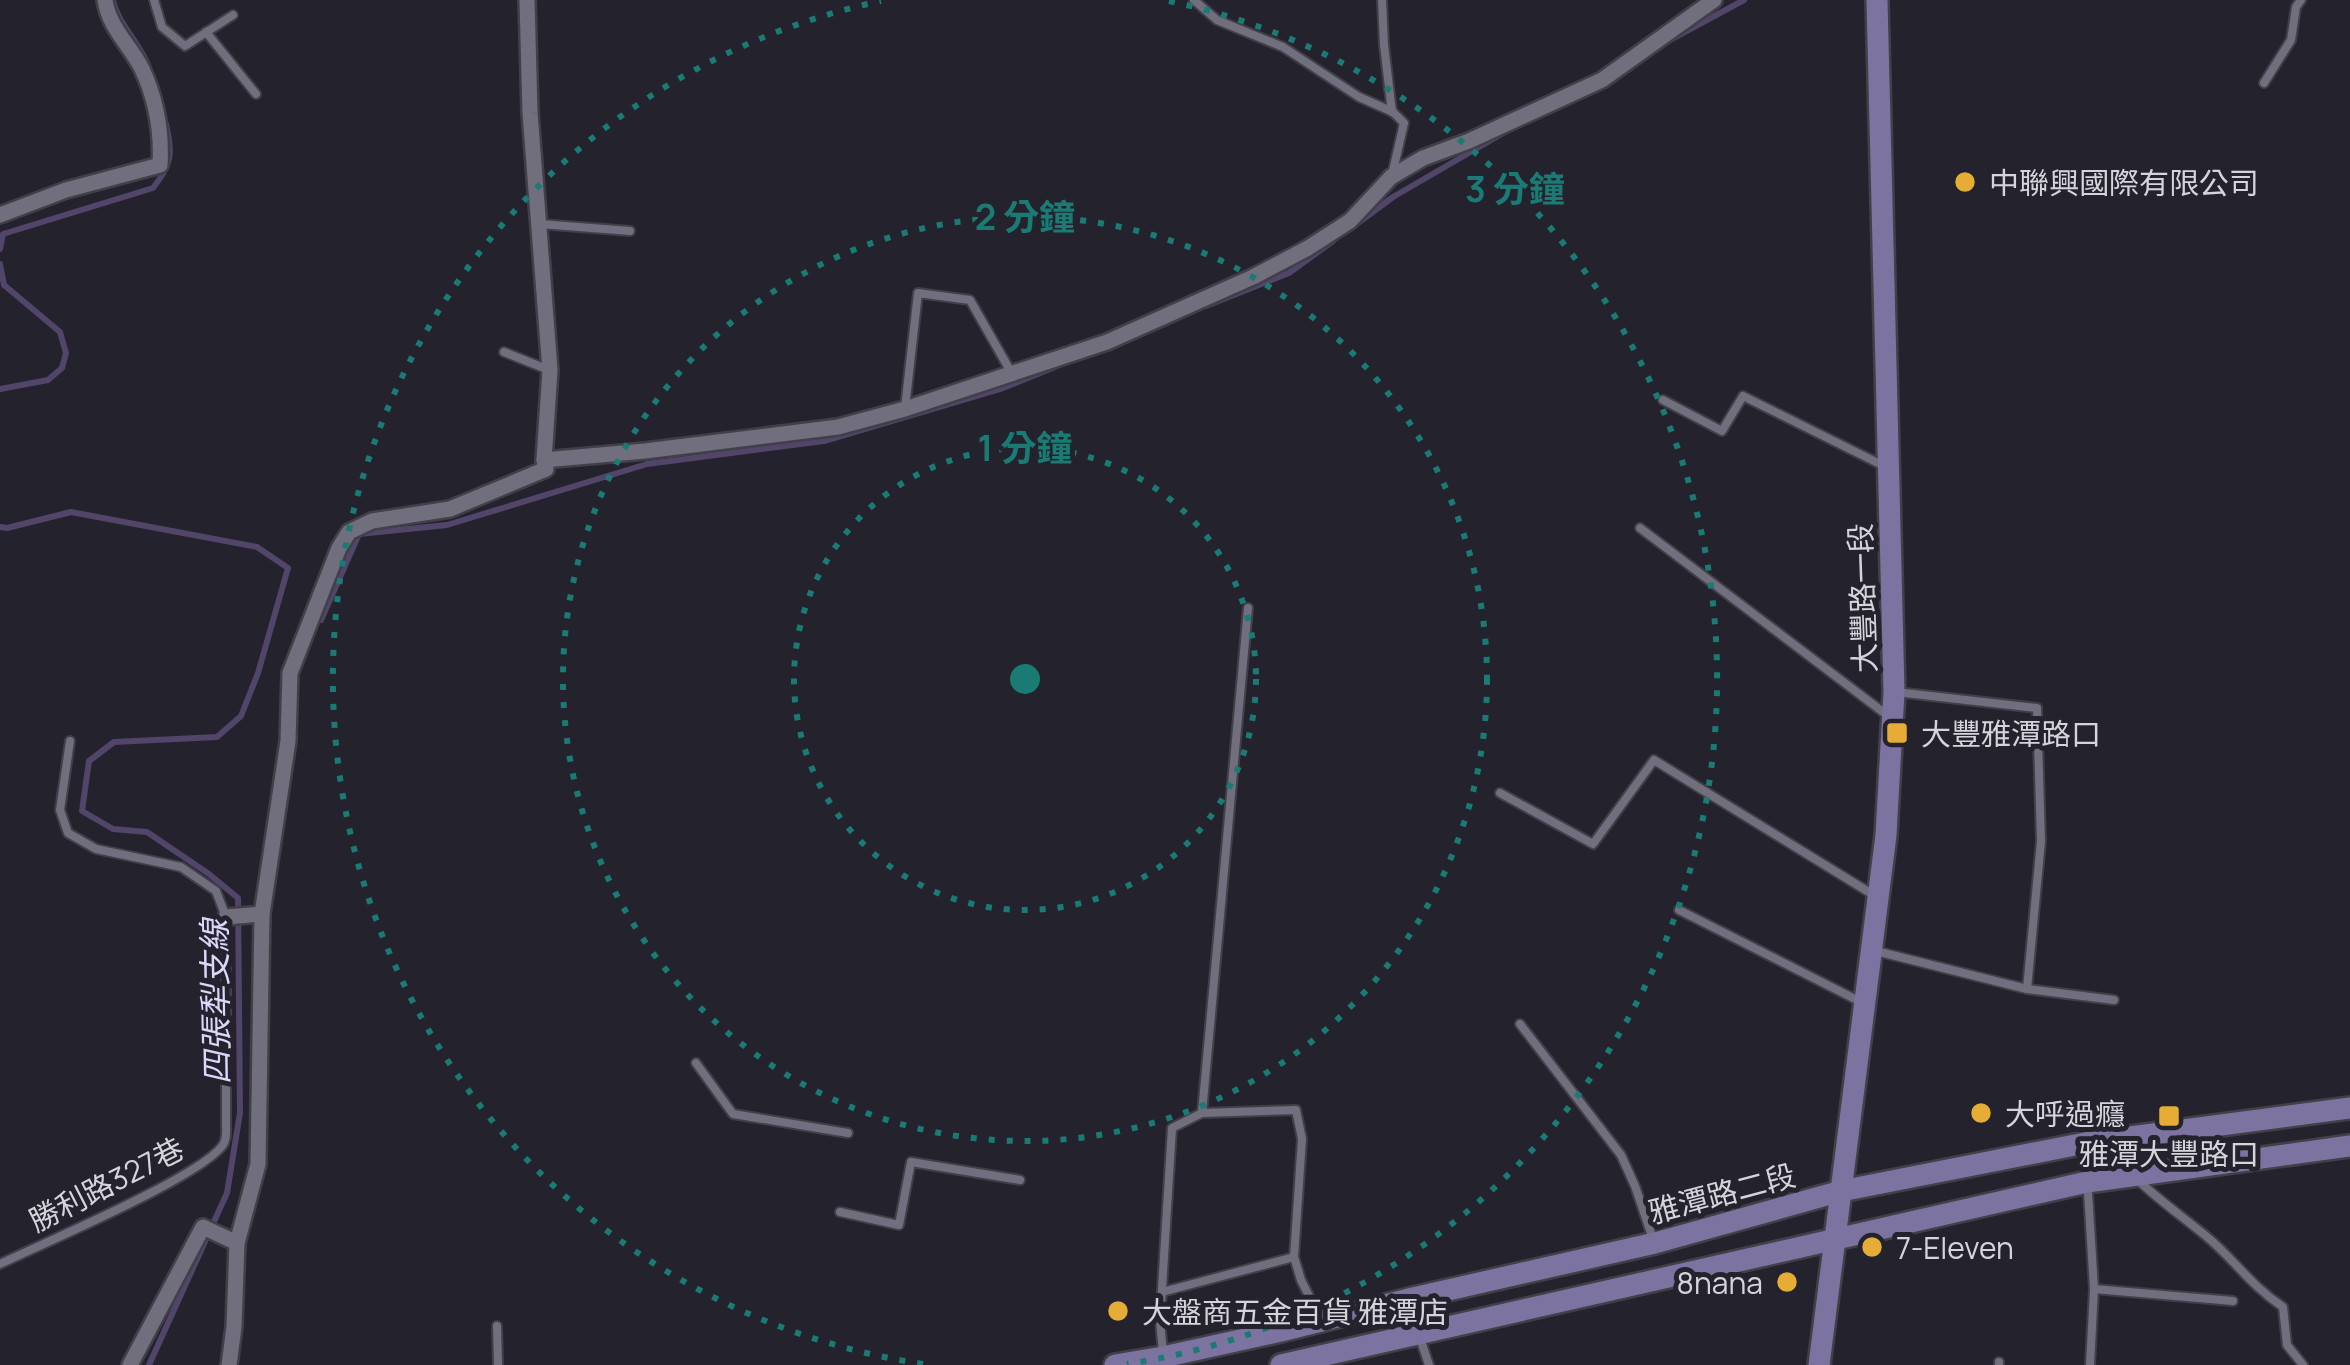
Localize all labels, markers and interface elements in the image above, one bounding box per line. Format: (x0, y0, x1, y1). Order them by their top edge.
place label: 中聯興國際有限公司 (1989, 162, 2259, 203)
text: 3 分鐘 (1465, 164, 1565, 213)
marker: 中聯興國際有限公司 (1952, 169, 1978, 195)
text: 2 分鐘 (975, 192, 1075, 241)
text: 1 分鐘 (978, 423, 1072, 472)
street label: 大豐路一段 (1839, 522, 1885, 674)
centre of rings (1004, 658, 1046, 700)
place label: 大豐雅潭路口 (1921, 713, 2101, 754)
marker: 大豐雅潭路口 (1884, 720, 1910, 746)
water label: 四張犁支線 (191, 915, 239, 1085)
place label: 大呼過癮 (2005, 1093, 2125, 1134)
marker: 大呼過癮 (1968, 1100, 1994, 1126)
marker: 雅潭大豐路口 (2156, 1103, 2182, 1129)
street label: 勝利路327巷 (22, 1127, 190, 1241)
place label: 雅潭大豐路口 (2079, 1133, 2259, 1174)
street label: 雅潭路二段 (1644, 1154, 1800, 1232)
place label: 7-Eleven (1896, 1227, 2014, 1268)
marker: 7-Eleven (1859, 1234, 1885, 1260)
place label: 8nana (1677, 1262, 1763, 1303)
marker: 8nana (1774, 1269, 1800, 1295)
place label: 大盤商五金百貨 雅潭店 (1142, 1291, 1448, 1332)
marker: 大盤商五金百貨 雅潭店 (1105, 1298, 1131, 1324)

